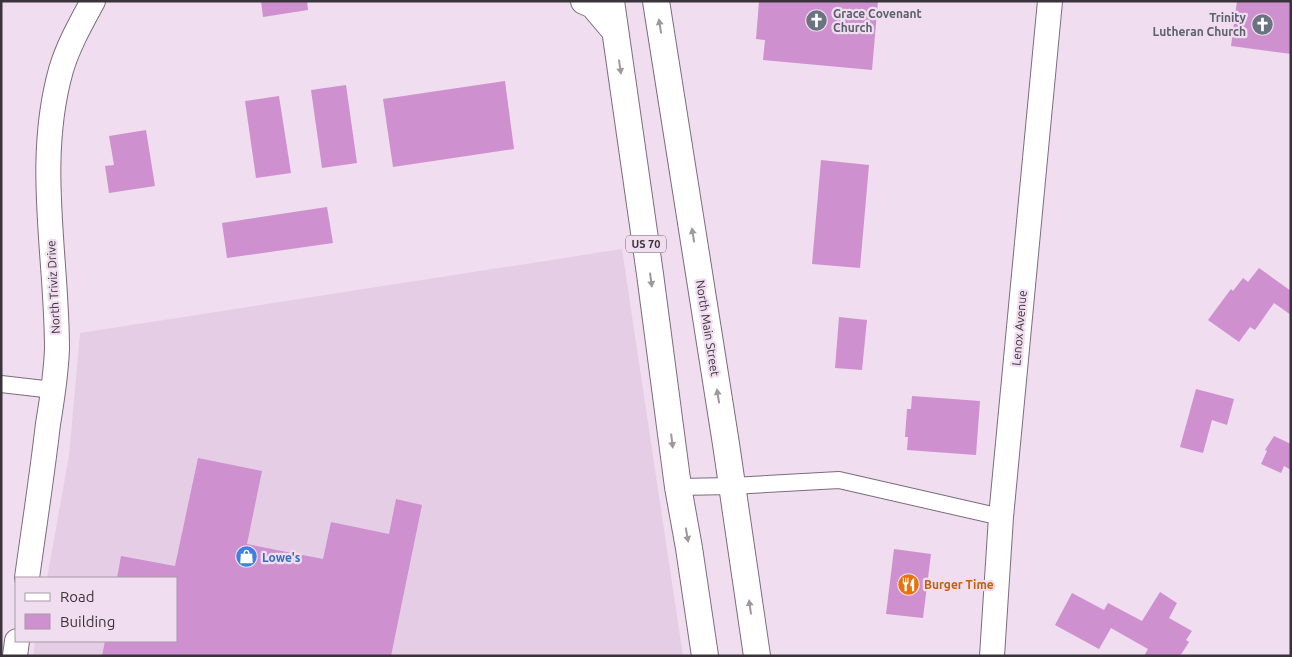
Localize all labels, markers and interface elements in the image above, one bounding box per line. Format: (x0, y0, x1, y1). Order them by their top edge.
place label: Grace Covenant Church (833, 7, 922, 34)
church icon: Grace Covenant Church (805, 8, 829, 32)
place label: Trinity Lutheran Church (1153, 11, 1247, 38)
church icon: Trinity Lutheran Church (1250, 12, 1274, 36)
one-way arrow (655, 17, 663, 33)
one-way arrow (617, 59, 625, 75)
one-way arrow (689, 227, 697, 243)
road number: US 70 (626, 235, 666, 252)
street label: North Triviz Drive (44, 240, 62, 334)
one-way arrow (647, 272, 655, 288)
street label: North Main Street (694, 279, 722, 377)
street label: Lenox Avenue (1009, 290, 1029, 366)
one-way arrow (714, 388, 722, 404)
one-way arrow (668, 433, 676, 449)
one-way arrow (683, 528, 691, 543)
shop icon: Lowe's (234, 545, 258, 569)
place label: Lowe's (262, 551, 301, 564)
restaurant icon: Burger Time (896, 572, 920, 596)
legend (15, 577, 178, 642)
place label: Burger Time (924, 578, 994, 591)
text: Road (60, 588, 95, 605)
one-way arrow (745, 599, 753, 615)
text: Building (60, 613, 115, 630)

